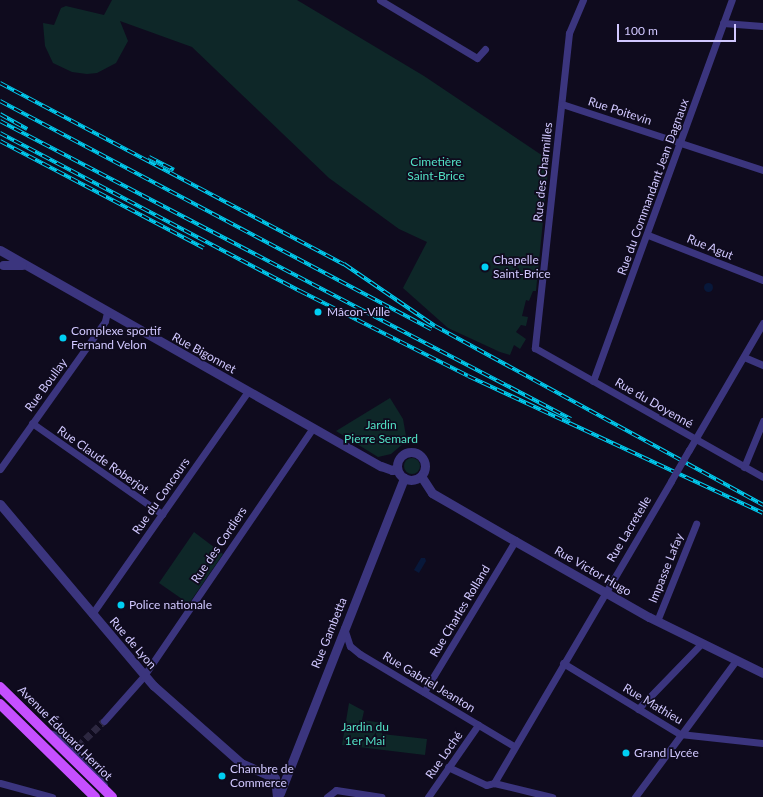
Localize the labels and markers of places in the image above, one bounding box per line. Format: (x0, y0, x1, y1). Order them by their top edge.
place label: Chapelle Saint-Brice (493, 253, 550, 281)
marker: Chapelle Saint-Brice (480, 262, 490, 272)
place label: Mâcon-Ville (327, 305, 390, 319)
marker: Mâcon-Ville (312, 306, 324, 318)
place label: Complexe sportif Fernand Velon (71, 324, 161, 352)
marker: Complexe sportif Fernand Velon (58, 333, 68, 343)
place label: Police nationale (129, 598, 212, 612)
marker: Police nationale (116, 600, 126, 610)
place label: Grand Lycée (634, 746, 699, 760)
marker: Grand Lycée (621, 748, 631, 758)
place label: Chambre de Commerce (230, 762, 294, 790)
marker: Chambre de Commerce (217, 771, 227, 781)

